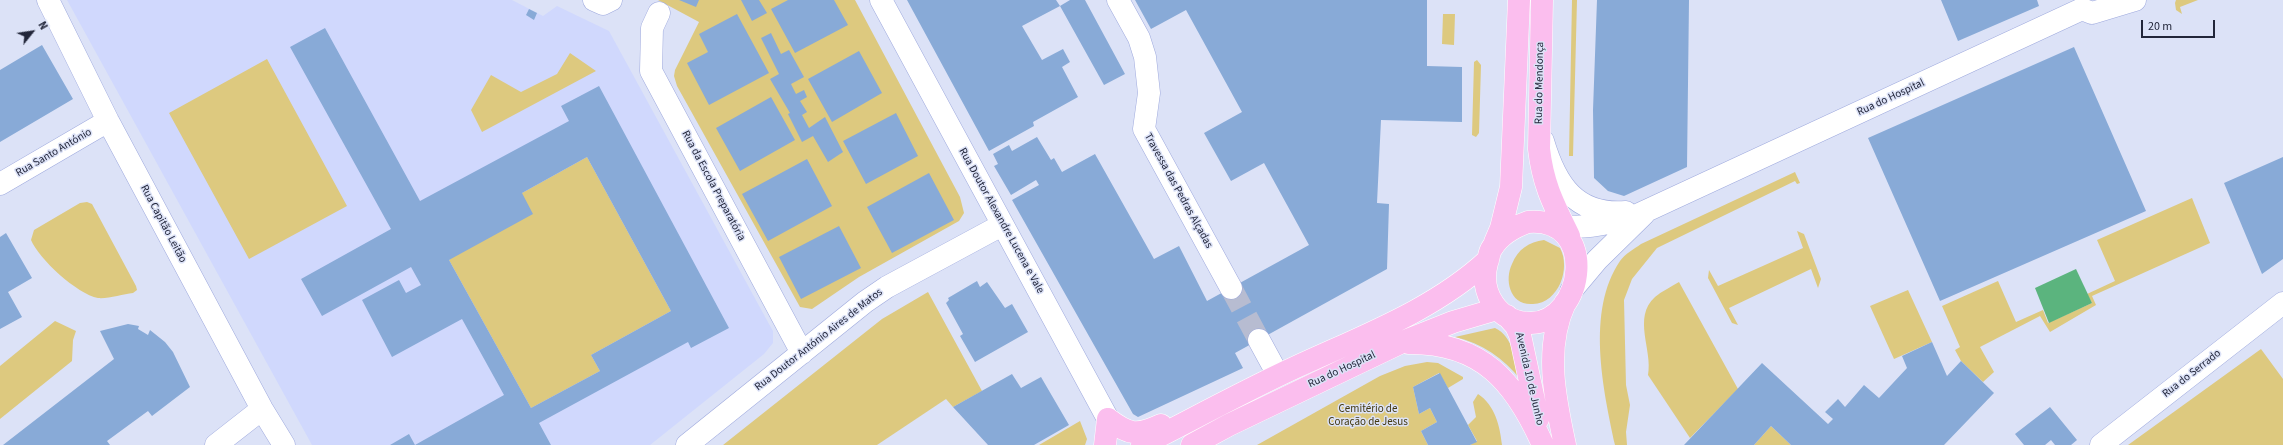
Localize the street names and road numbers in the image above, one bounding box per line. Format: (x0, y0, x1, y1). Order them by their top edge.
street label: Rua do Mendonça (1533, 42, 1547, 124)
street label: Rua do Hospital (1855, 77, 1927, 119)
street label: Rua Santo António (14, 126, 94, 180)
street label: Rua da Escola Preparatória (678, 129, 748, 243)
street label: Travessa das Pedras Alçadas (1141, 131, 1215, 251)
street label: Rua Doutor Alexandre Lucena e Vale (955, 146, 1047, 296)
street label: Rua Capitão Leitão (137, 183, 189, 265)
street label: Rua Doutor António Aires de Matos (752, 286, 886, 394)
street label: Avenida 10 de Junho (1512, 331, 1546, 427)
street label: Rua do Serrado (2160, 347, 2224, 401)
street label: Rua do Hospital (1306, 349, 1378, 391)

